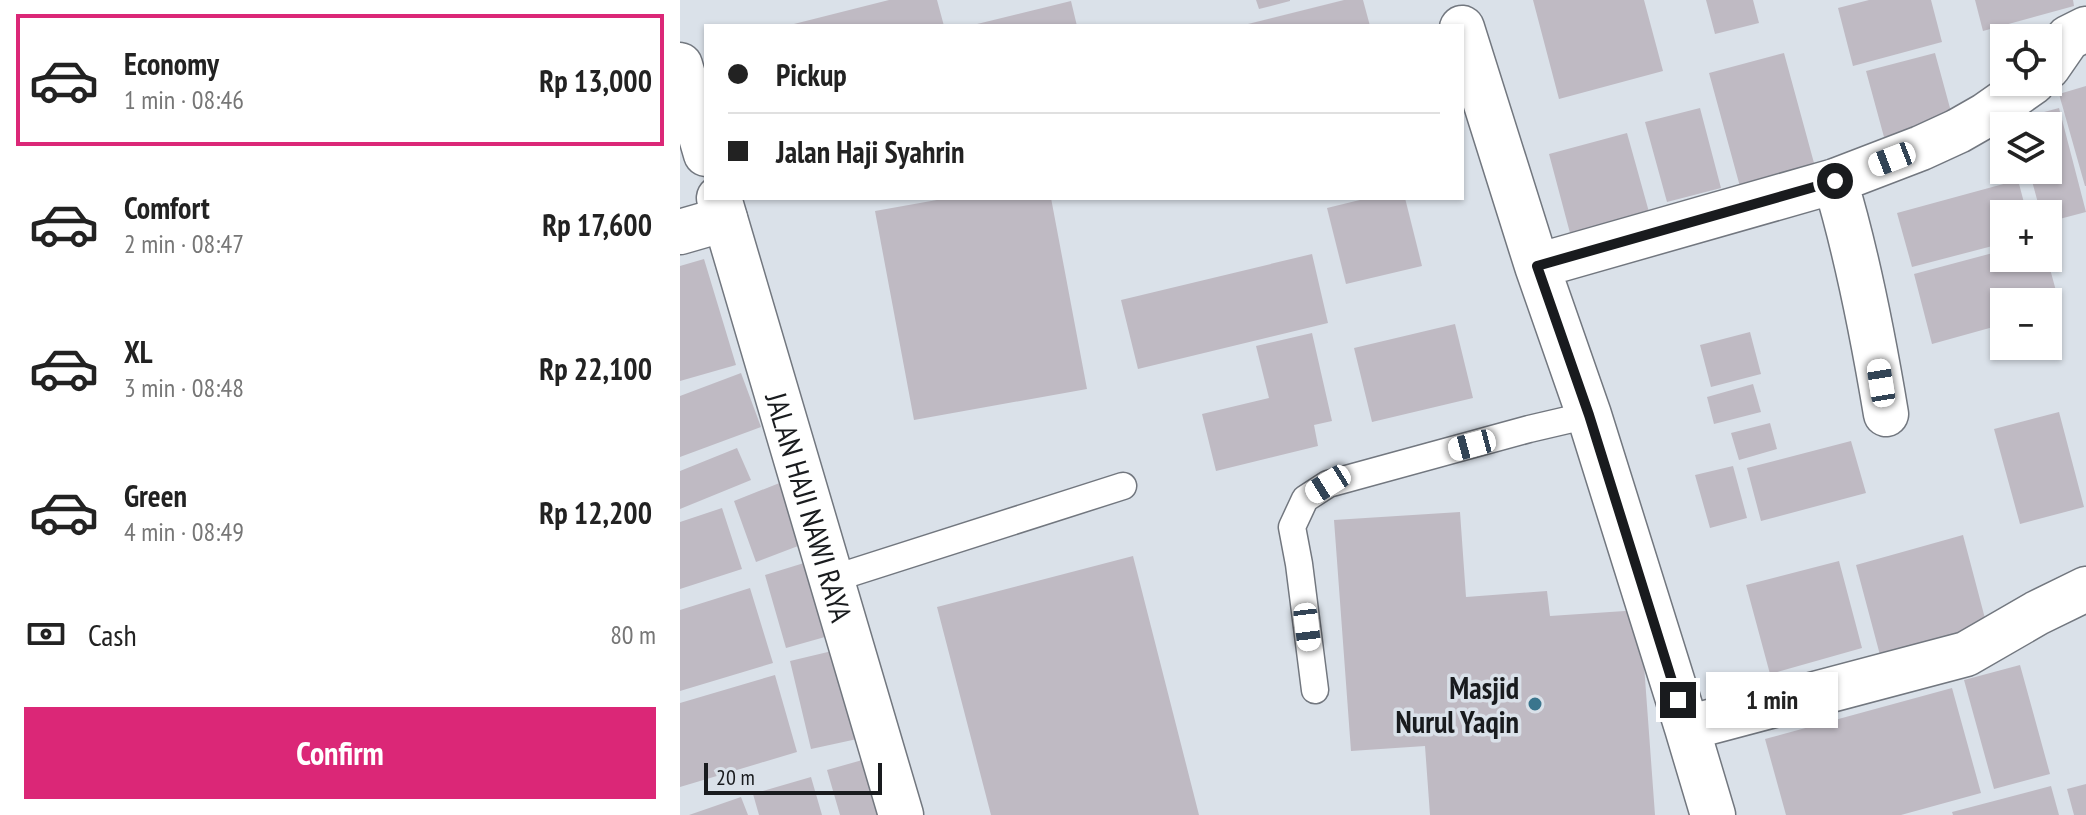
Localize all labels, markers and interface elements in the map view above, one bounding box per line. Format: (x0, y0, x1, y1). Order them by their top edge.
map controls (1990, 24, 2062, 360)
button: locate (1990, 24, 2062, 96)
icon: car (28, 44, 100, 116)
text: Economy (124, 44, 219, 83)
text: Pickup (776, 55, 847, 94)
text: Rp 13,000 (539, 61, 652, 100)
text: 1 min · 08:46 (124, 83, 244, 116)
button: layers (1990, 112, 2062, 184)
text: Jalan Haji Syahrin (776, 132, 964, 171)
car (1865, 139, 1919, 179)
route start (1817, 163, 1853, 199)
icon: car (28, 188, 100, 260)
text: Comfort (124, 188, 210, 227)
button: + (1990, 200, 2062, 272)
text: Rp 17,600 (542, 205, 652, 244)
text: 2 min · 08:47 (124, 227, 244, 260)
button: − (1990, 288, 2062, 360)
icon: car (28, 332, 100, 404)
text: XL (124, 332, 153, 371)
text: Rp 22,100 (539, 349, 652, 388)
car (1865, 357, 1897, 409)
text: 3 min · 08:48 (124, 371, 244, 404)
street label: JALAN HAJI NAWI RAYA (758, 387, 863, 627)
car (1446, 427, 1498, 463)
car (1301, 461, 1355, 507)
icon: car (28, 476, 100, 548)
text: Green (124, 476, 187, 515)
text: Rp 12,200 (539, 493, 652, 532)
text: 4 min · 08:49 (124, 515, 244, 548)
car (1292, 602, 1322, 652)
icon: cash (24, 612, 68, 656)
text: Cash (88, 615, 137, 654)
text: 80 m (610, 618, 656, 651)
place label: Masjid Nurul Yaqin (1396, 668, 1519, 741)
callout: 1 min (1706, 672, 1838, 728)
route end (1660, 682, 1696, 718)
text: 1 min (1746, 683, 1798, 716)
marker: Masjid Nurul Yaqin (1526, 695, 1544, 713)
button: Confirm (24, 707, 656, 799)
scale bar (704, 759, 882, 795)
text: 20 m (716, 763, 755, 791)

